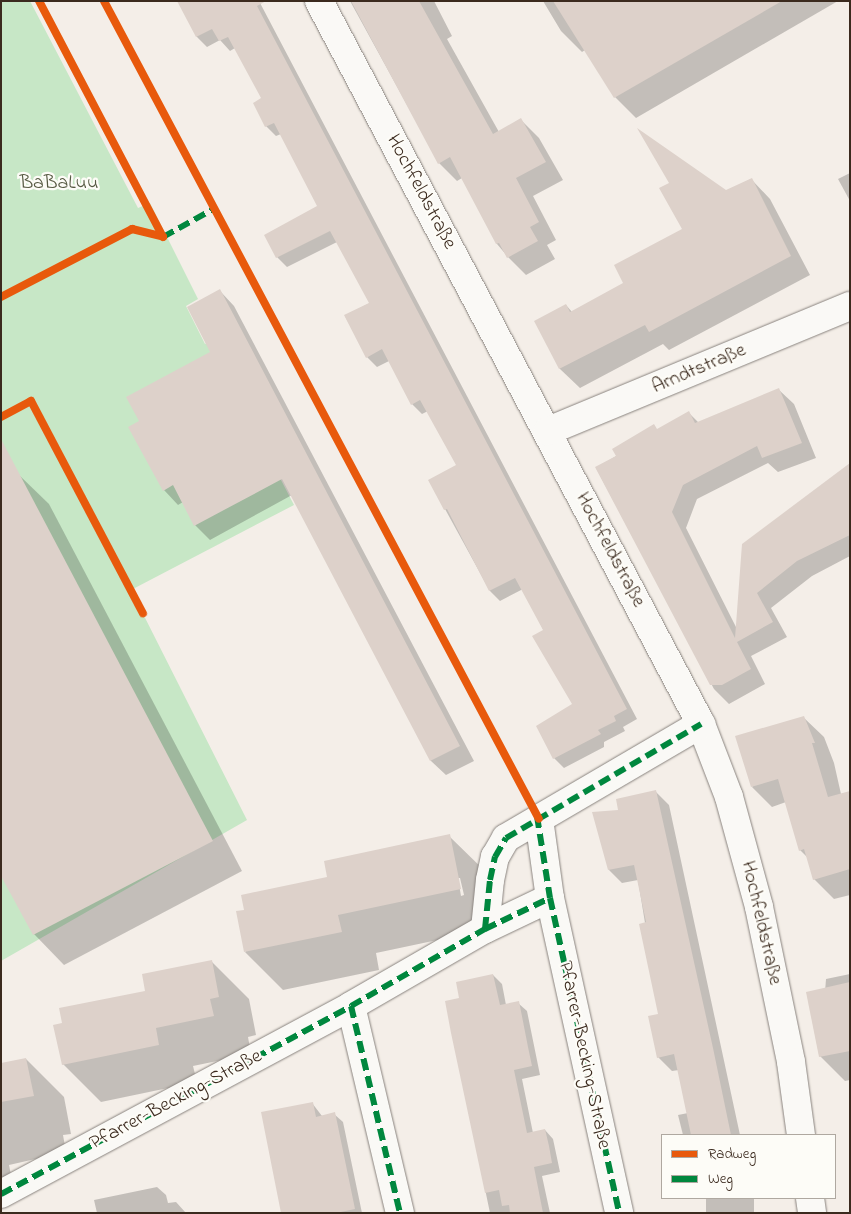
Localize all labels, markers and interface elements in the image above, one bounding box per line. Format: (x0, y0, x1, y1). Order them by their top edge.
street label: Hochfeldstraße (381, 130, 461, 254)
park label: BaBaLuu (20, 171, 98, 195)
street label: Arndtstraße (648, 338, 750, 400)
street label: Hochfeldstraße (570, 488, 650, 612)
street label: Hochfeldstraße (735, 859, 787, 987)
street label: Pfarrer-Becking-Straße (552, 959, 616, 1151)
street label: Pfarrer-Becking-Straße (86, 1044, 266, 1156)
legend (661, 1134, 836, 1199)
text: Radweg (708, 1143, 756, 1165)
text: Weg (708, 1168, 733, 1190)

